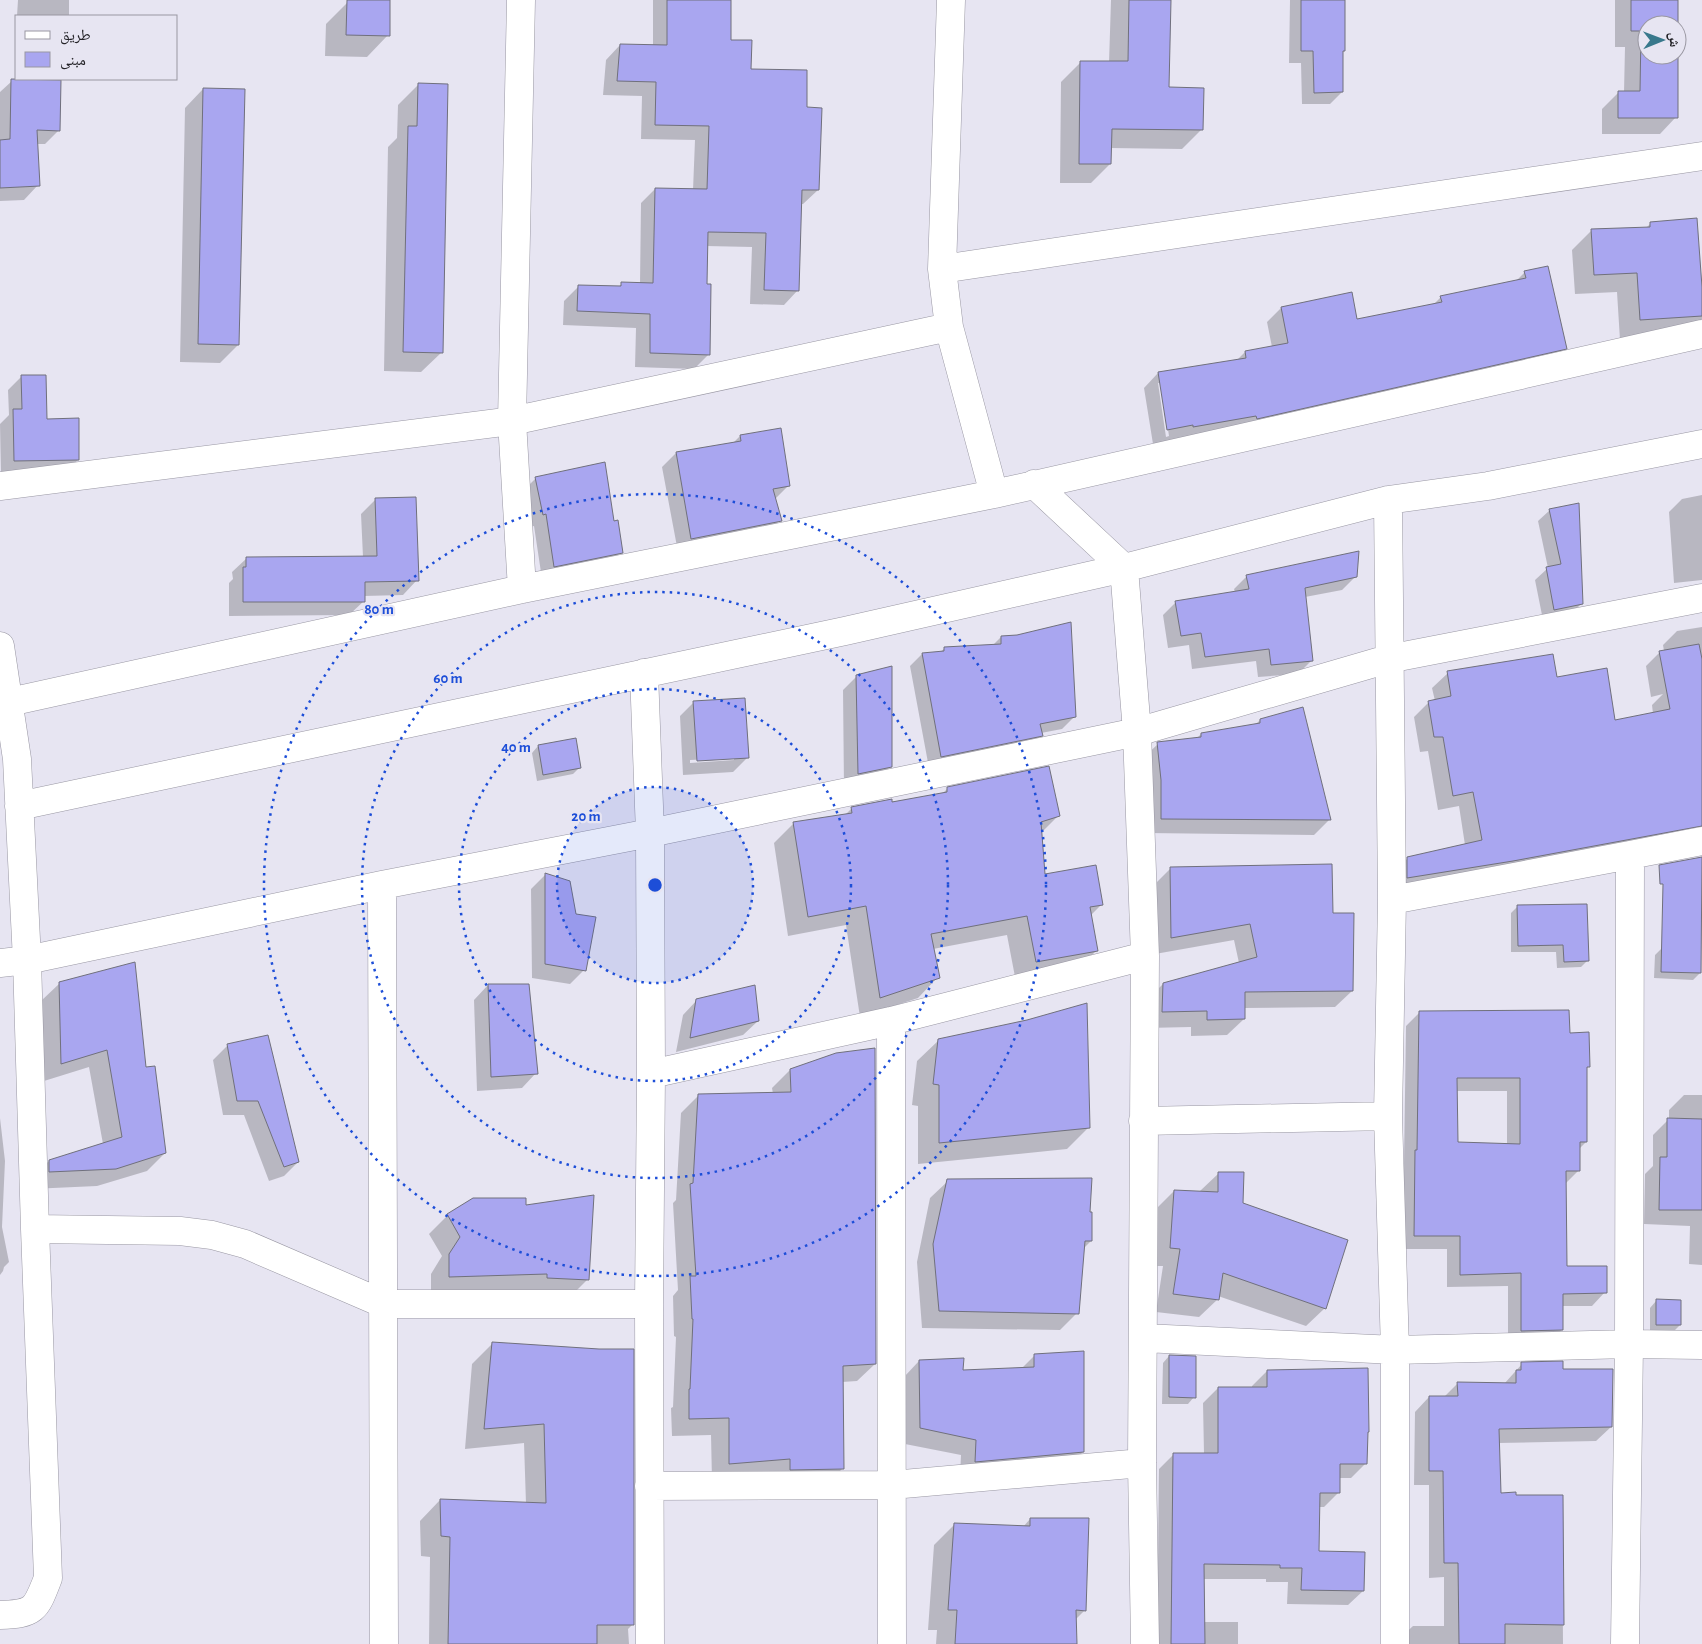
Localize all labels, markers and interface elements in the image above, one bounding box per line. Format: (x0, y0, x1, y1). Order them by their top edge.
legend (15, 15, 178, 80)
north arrow (1637, 15, 1687, 65)
text: طريق (60, 28, 91, 45)
text: ش (1666, 32, 1681, 47)
text: مبنى (60, 53, 86, 70)
text: 80 m (364, 602, 394, 617)
text: 60 m (433, 671, 463, 686)
text: 40 m (501, 740, 531, 755)
text: 20 m (571, 809, 601, 824)
centre of rings (646, 876, 664, 894)

